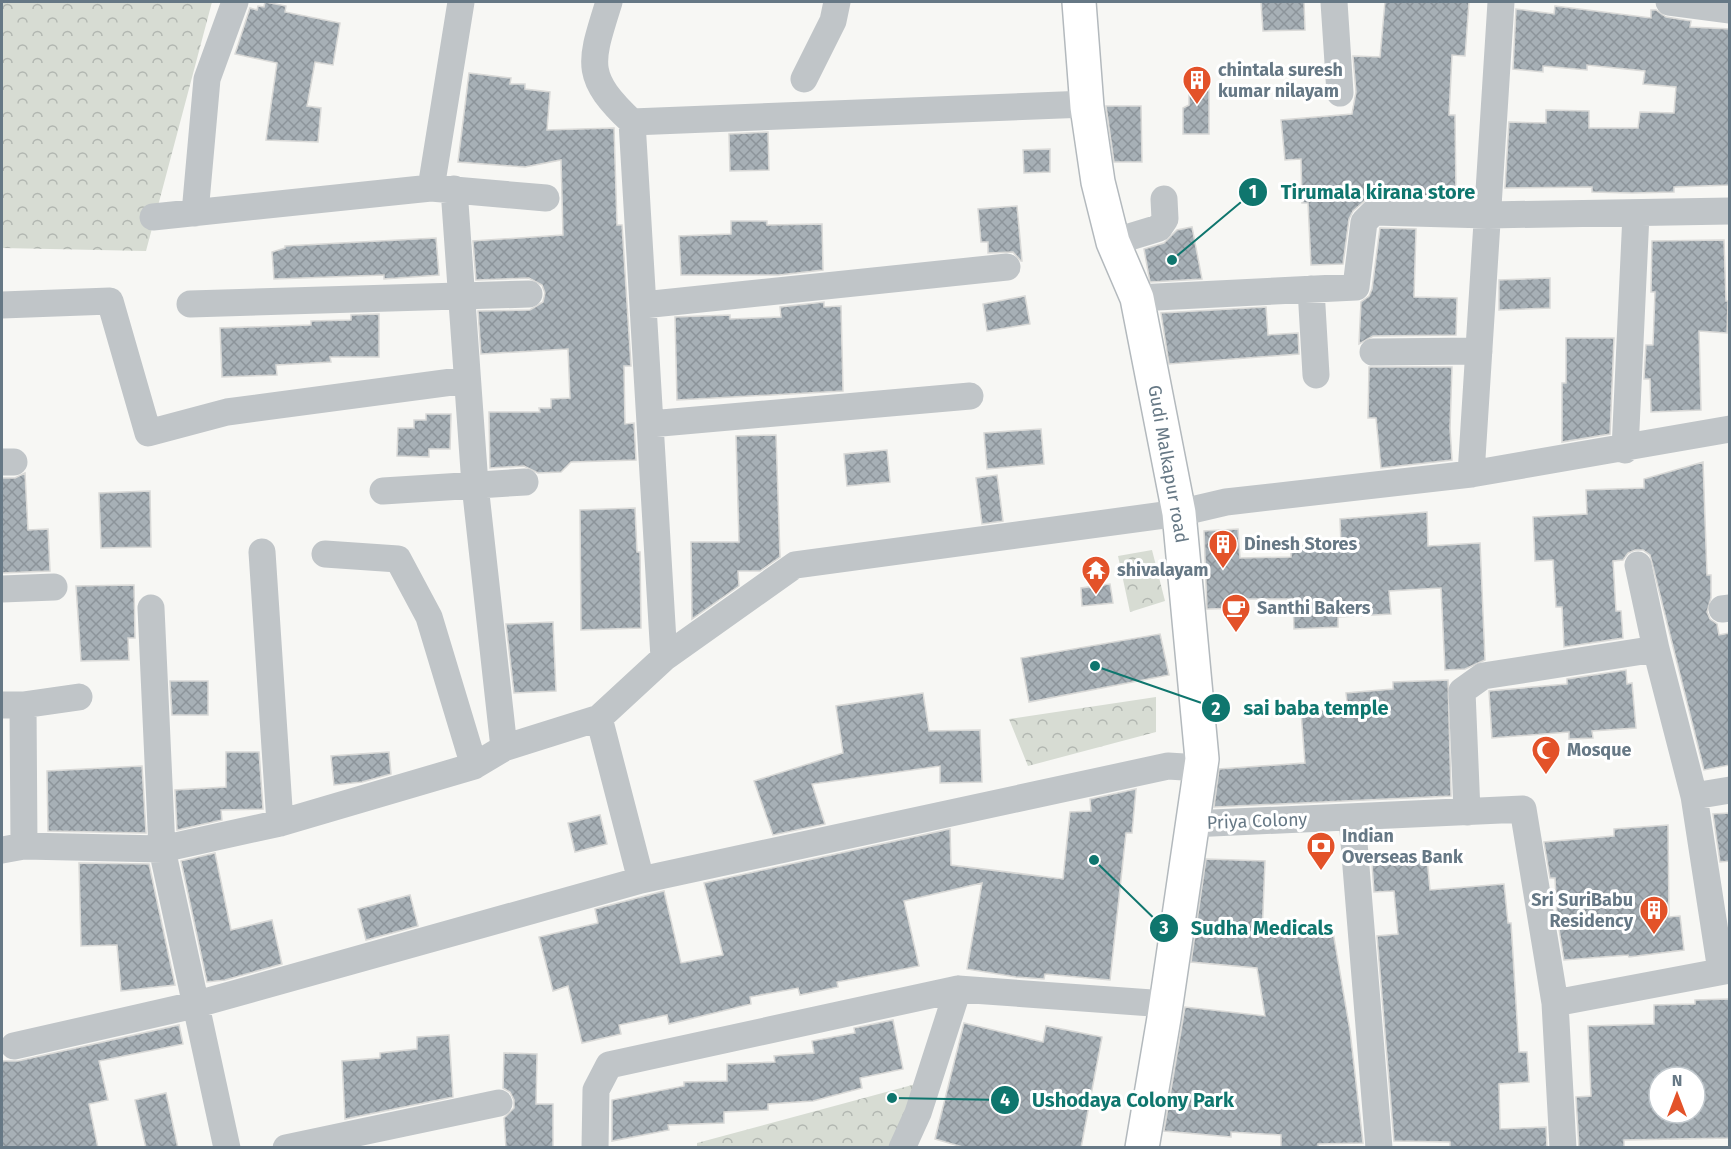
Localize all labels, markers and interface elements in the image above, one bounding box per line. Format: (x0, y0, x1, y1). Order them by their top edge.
place label: chintala suresh kumar nilayam (1218, 59, 1343, 102)
building icon: chintala suresh kumar nilayam (1181, 64, 1213, 106)
callout: Tirumala kirana store (1238, 173, 1487, 211)
text: Tirumala kirana store (1281, 180, 1475, 204)
text: 1 (1249, 181, 1257, 203)
street label: Gudi Malkapur road (1143, 383, 1193, 545)
building icon: Dinesh Stores (1207, 528, 1239, 570)
place label: Dinesh Stores (1244, 533, 1358, 555)
temple icon: shivalayam (1080, 554, 1112, 596)
place label: shivalayam (1117, 559, 1209, 581)
cafe icon: Santhi Bakers (1220, 592, 1252, 634)
place label: Santhi Bakers (1257, 597, 1371, 619)
callout: sai baba temple (1201, 689, 1400, 727)
text: sai baba temple (1243, 696, 1389, 720)
text: 2 (1211, 698, 1221, 720)
mosque icon: Mosque (1530, 734, 1562, 776)
place label: Mosque (1567, 739, 1631, 761)
street label: Priya Colony (1206, 808, 1308, 834)
place label: Indian Overseas Bank (1342, 825, 1464, 868)
bank icon: Indian Overseas Bank (1305, 830, 1337, 872)
place label: Sri SuriBabu Residency (1531, 889, 1634, 932)
building icon: Sri SuriBabu Residency (1638, 894, 1670, 936)
callout: Sudha Medicals (1149, 909, 1345, 947)
text: Sudha Medicals (1191, 916, 1333, 940)
text: 3 (1158, 917, 1169, 939)
north arrow (1647, 1065, 1707, 1125)
text: N (1672, 1071, 1682, 1090)
callout: Ushodaya Colony Park (990, 1081, 1246, 1119)
text: Ushodaya Colony Park (1032, 1088, 1235, 1112)
text: 4 (1000, 1089, 1010, 1111)

